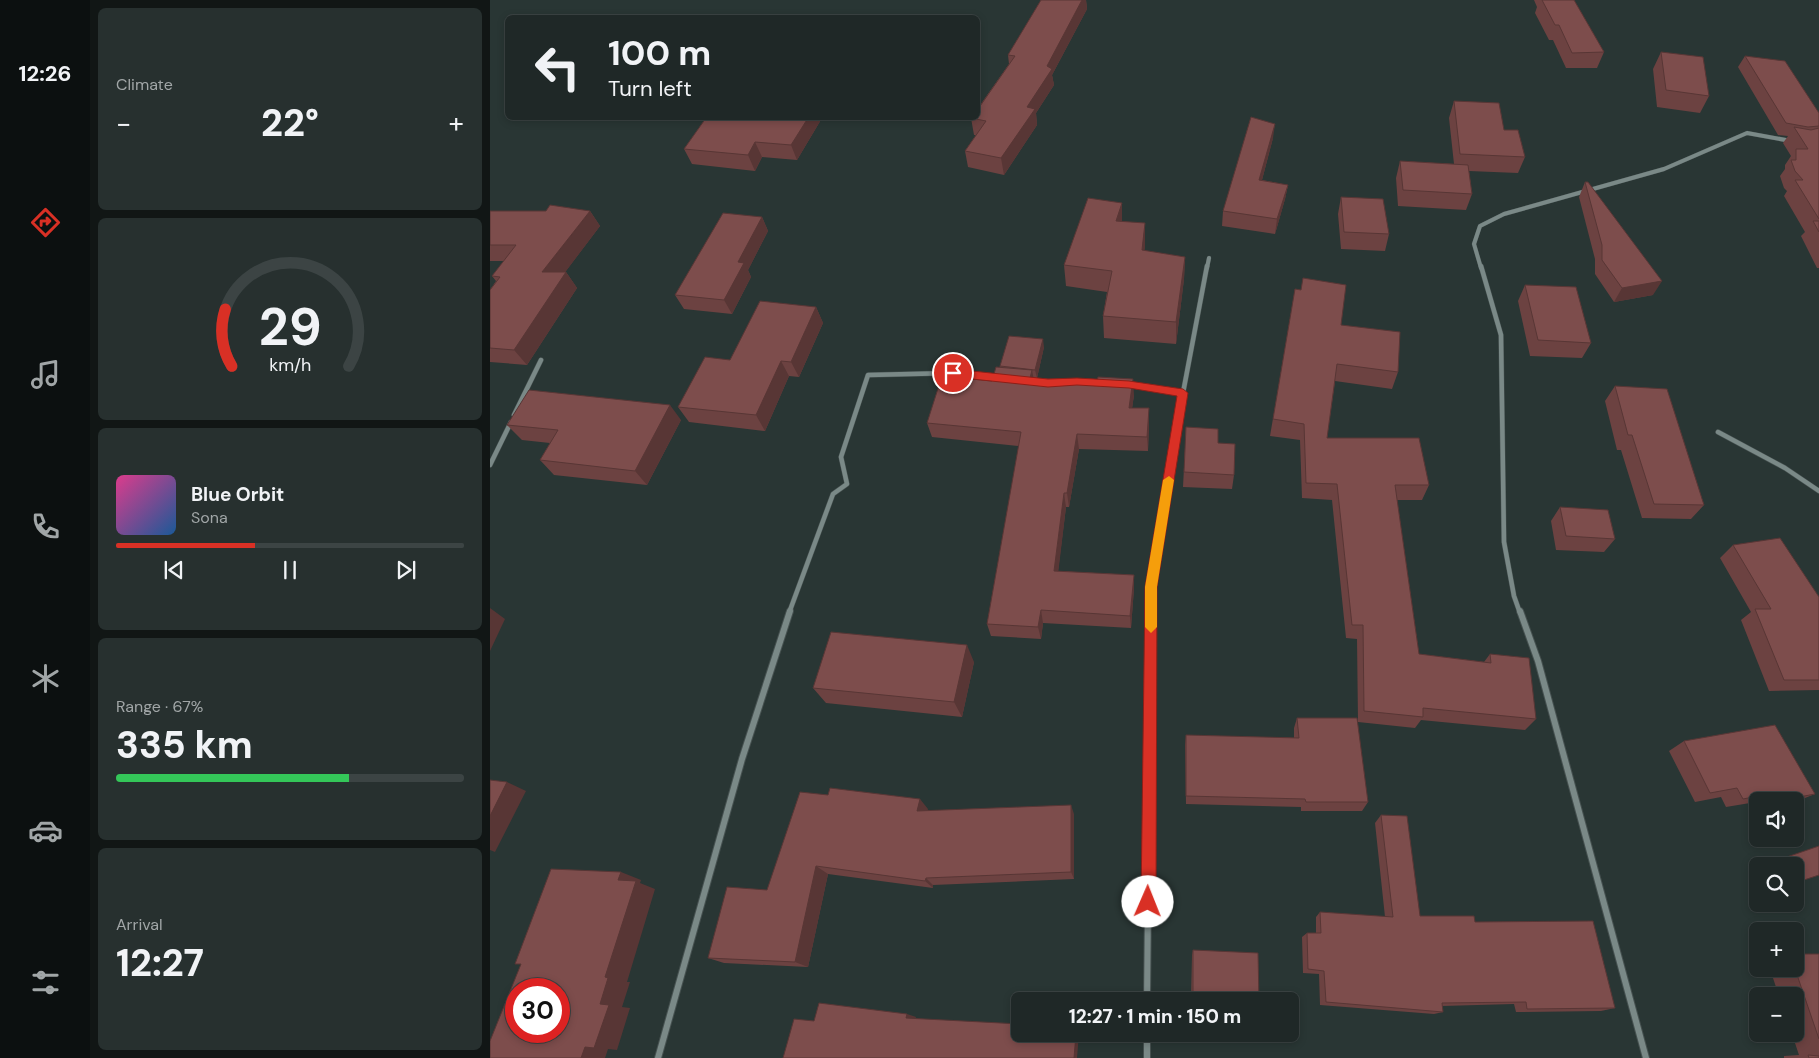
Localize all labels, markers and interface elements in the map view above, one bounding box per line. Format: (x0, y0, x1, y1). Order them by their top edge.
text: 100 m (608, 30, 711, 76)
icon: left (525, 35, 590, 100)
text: 12:26 (19, 59, 71, 88)
text: Climate (116, 74, 173, 95)
text: Turn left (608, 74, 692, 103)
text: 22° (261, 98, 319, 148)
text: − (116, 105, 131, 142)
text: + (449, 105, 464, 142)
icon: directions (28, 205, 63, 240)
text: 29 (259, 293, 321, 361)
pin (932, 352, 974, 394)
text: km/h (269, 353, 311, 377)
icon: music (28, 357, 63, 392)
icon: arrive (939, 359, 967, 387)
text: Blue Orbit (191, 482, 284, 507)
text: Sona (191, 507, 228, 528)
icon: phone (28, 509, 63, 544)
icon: previous (160, 556, 188, 584)
icon: pause (276, 556, 304, 584)
icon: next (392, 556, 420, 584)
icon: climate (28, 661, 63, 696)
text: Range · 67% (116, 696, 203, 717)
text: 335 km (116, 720, 253, 770)
map controls (1749, 792, 1804, 1042)
button: sound (1749, 792, 1804, 847)
icon: car (28, 813, 63, 848)
button: search (1749, 857, 1804, 912)
position arrow (1121, 875, 1173, 927)
text: Arrival (116, 914, 163, 935)
button: + (1749, 922, 1804, 977)
text: 12:27 (116, 938, 204, 988)
icon: filters (28, 965, 63, 1000)
speed limit sign: 30 (505, 978, 570, 1043)
button: − (1749, 987, 1804, 1042)
text: 12:27 · 1 min · 150 m (1069, 1004, 1241, 1029)

